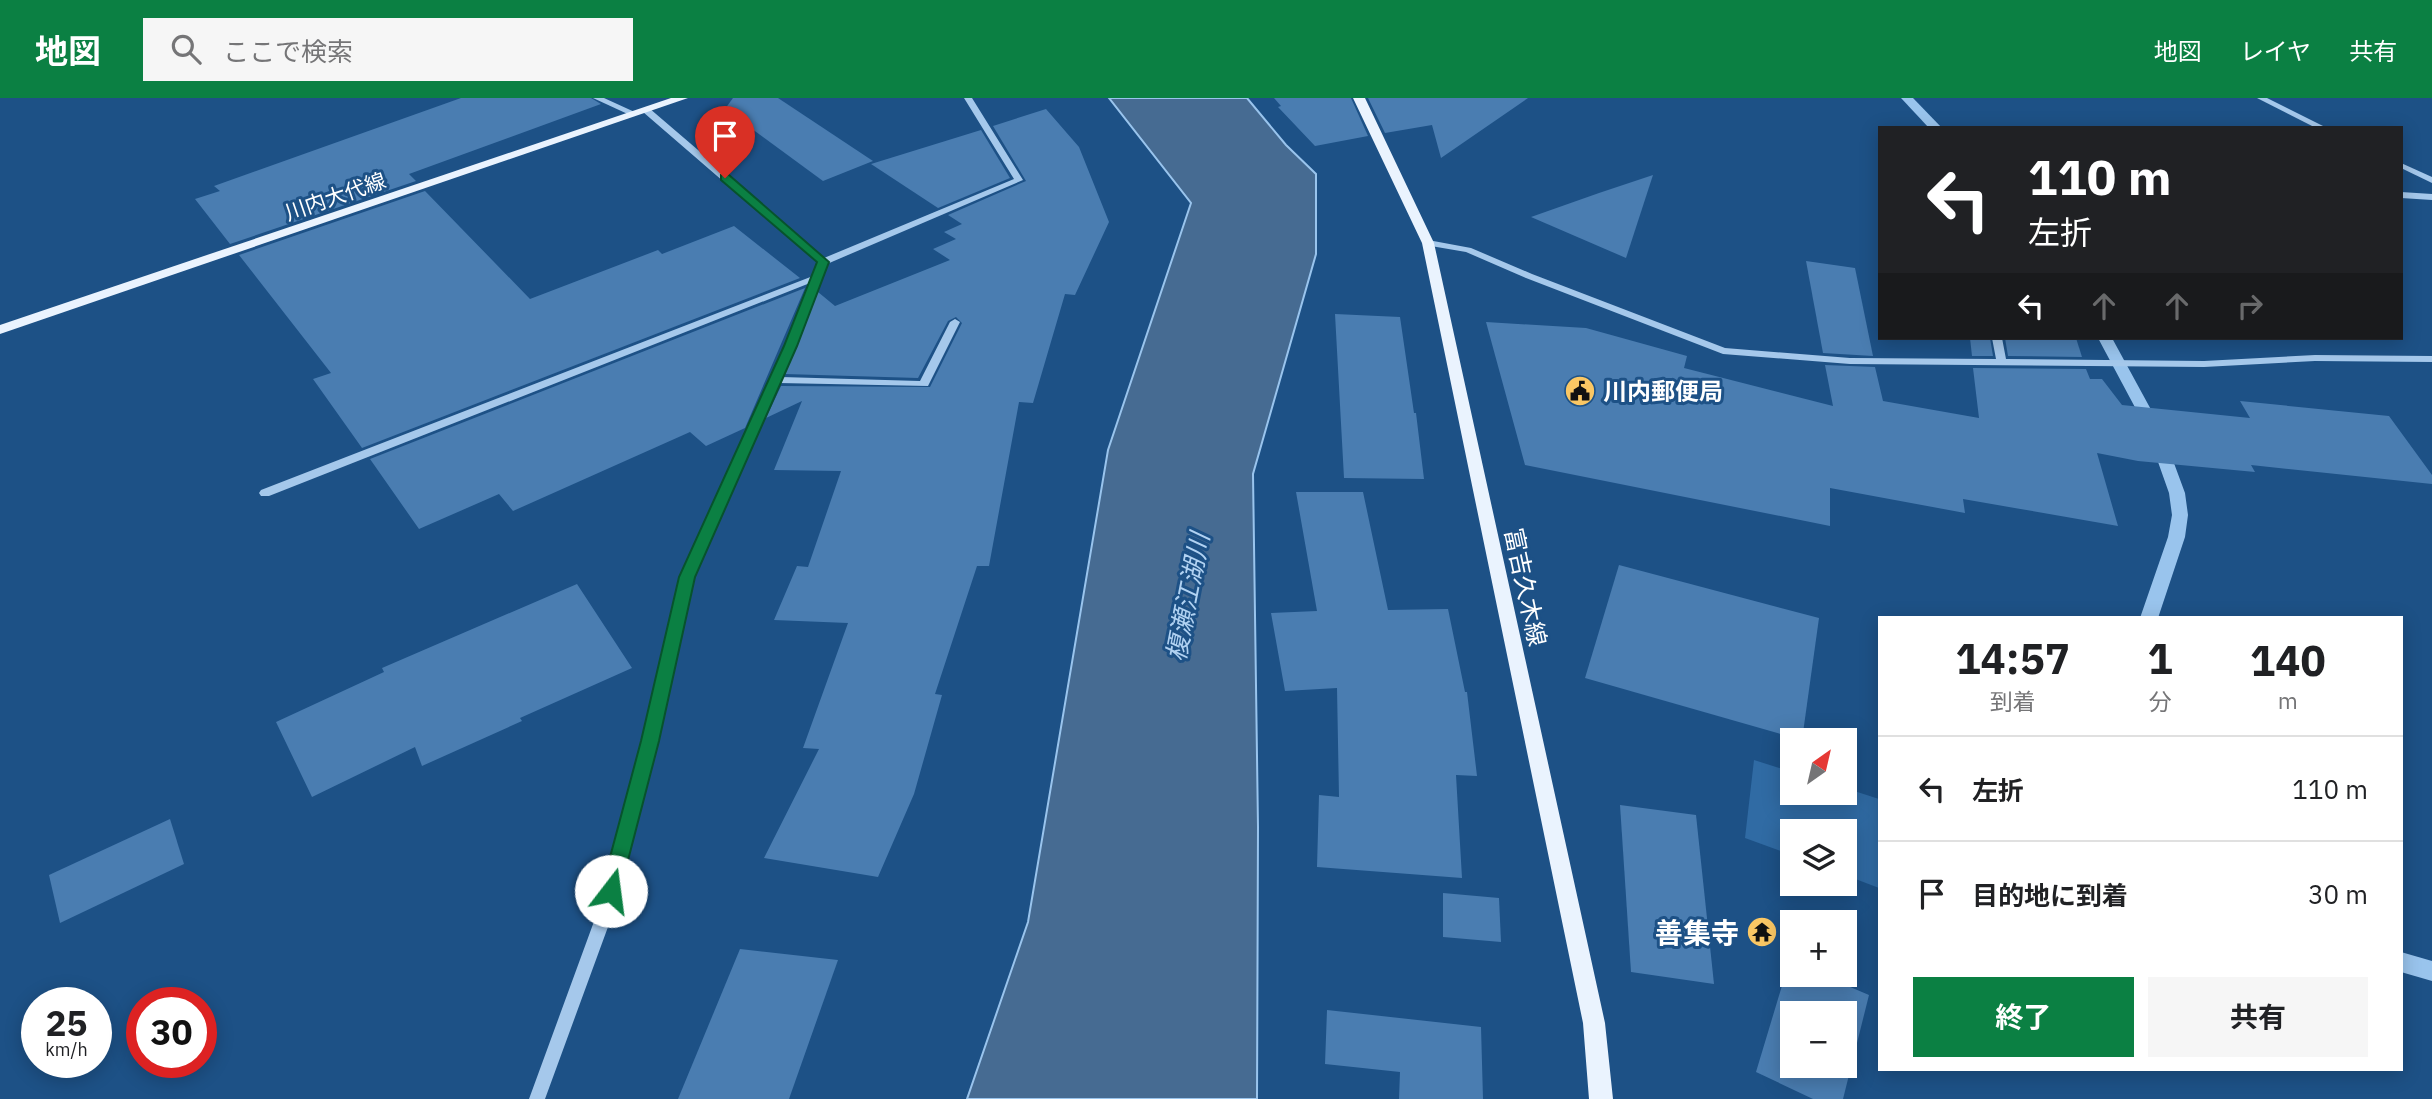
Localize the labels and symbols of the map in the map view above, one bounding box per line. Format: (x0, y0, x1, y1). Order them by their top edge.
pin (695, 106, 755, 178)
street label: 川内大代線 (281, 166, 389, 226)
public building icon: 川内郵便局 (1563, 374, 1597, 408)
place label: 川内郵便局 (1603, 375, 1723, 407)
street label: 富吉久木線 (1498, 525, 1554, 649)
water label: 榎瀬江湖川 (1158, 527, 1217, 664)
north arrow (1780, 728, 1857, 805)
position arrow (574, 854, 648, 928)
place label: 善集寺 (1655, 914, 1739, 951)
temple icon: 善集寺 (1745, 915, 1779, 949)
speed limit sign: 30 (126, 987, 217, 1078)

